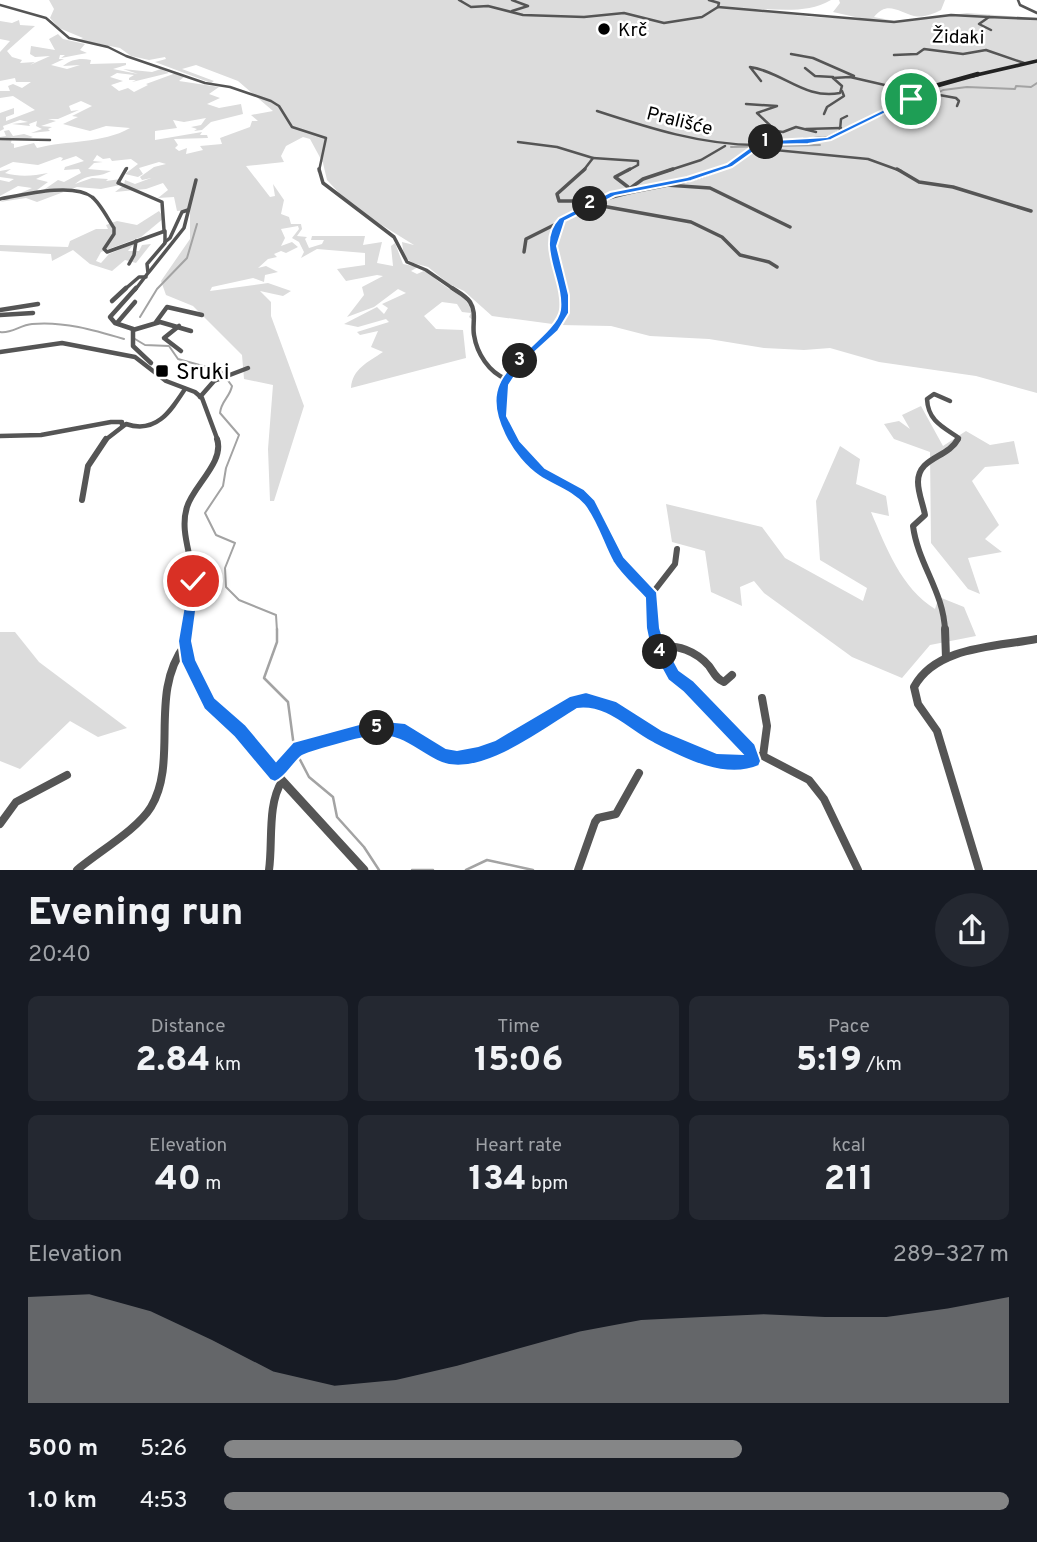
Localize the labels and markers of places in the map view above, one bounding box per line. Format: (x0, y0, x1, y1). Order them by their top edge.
place label: Krč (618, 19, 647, 43)
marker: Krč (596, 21, 612, 37)
pin (881, 69, 941, 129)
pin: 1 (748, 124, 784, 160)
pin: 2 (572, 186, 608, 222)
pin: 3 (503, 344, 538, 378)
place label: Sruki (176, 359, 230, 388)
marker: Sruki (154, 363, 170, 379)
pin (163, 551, 223, 611)
pin: 4 (642, 634, 678, 670)
pin: 5 (360, 710, 394, 746)

